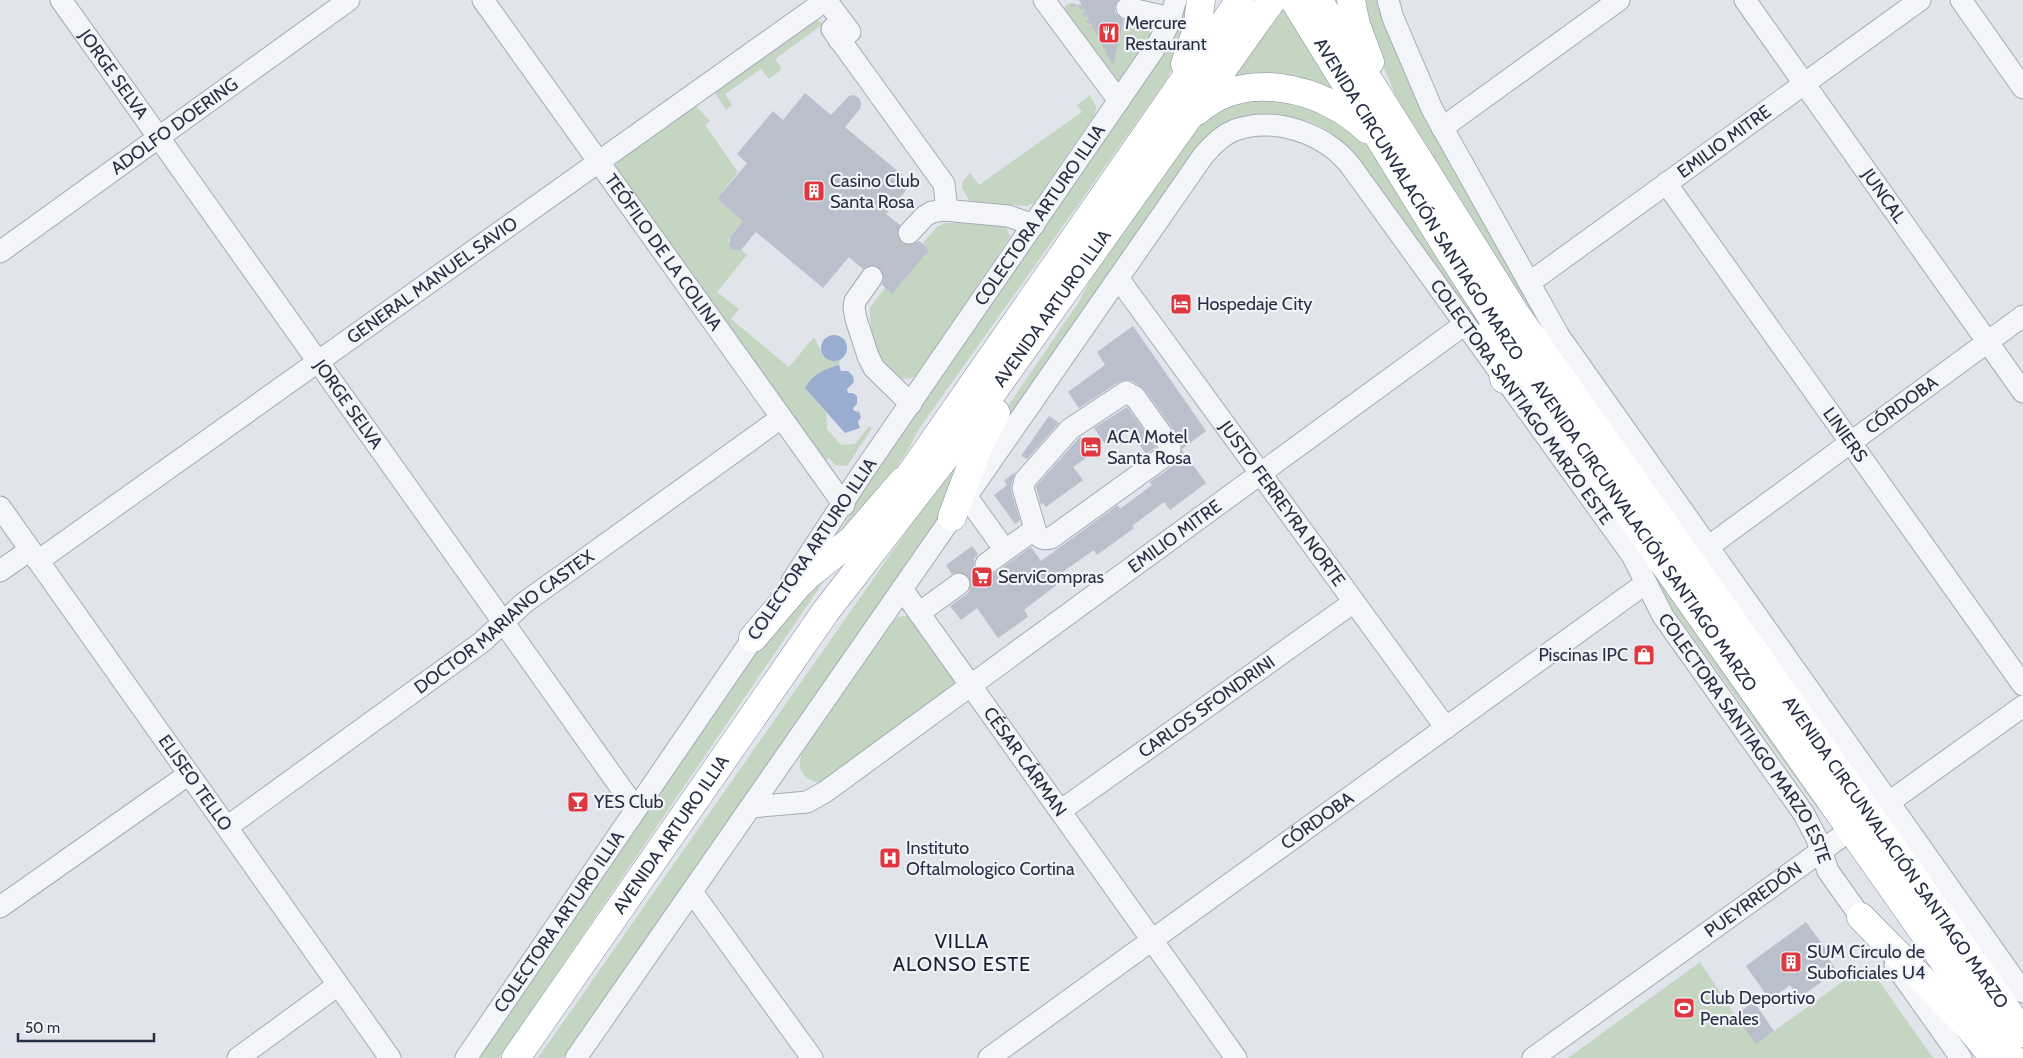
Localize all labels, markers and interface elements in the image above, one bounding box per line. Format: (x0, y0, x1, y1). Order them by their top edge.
place label: Mercure Restaurant (1125, 12, 1207, 55)
restaurant icon: Mercure Restaurant (1097, 21, 1121, 45)
street label: JORGE SELVA (74, 24, 153, 123)
street label: AVENIDA CIRCUNVALACIÓN SANTIAGO MARZO (1309, 34, 1528, 365)
street label: ADOLFO DOERING (106, 73, 242, 179)
street label: EMILIO MITRE (1673, 100, 1775, 183)
street label: COLECTORA ARTURO ILLIA (970, 120, 1110, 310)
street label: JUNCAL (1856, 163, 1911, 227)
street label: TEÓFILO DE LA COLINA (600, 170, 727, 335)
place label: Casino Club Santa Rosa (830, 170, 920, 213)
building icon: Casino Club Santa Rosa (802, 179, 826, 203)
street label: GENERAL MANUEL SAVIO (343, 212, 522, 349)
street label: AVENIDA ARTURO ILLIA (989, 225, 1116, 391)
street label: COLECTORA SANTIAGO MARZO ESTE (1425, 275, 1617, 529)
hotel icon: Hospedaje City (1169, 292, 1193, 316)
place label: Hospedaje City (1197, 293, 1312, 315)
street label: JORGE SELVA (309, 355, 388, 453)
street label: CÓRDOBA (1861, 371, 1942, 439)
street label: AVENIDA CIRCUNVALACIÓN SANTIAGO MARZO (1527, 375, 1762, 696)
street label: LINIERS (1818, 403, 1872, 467)
street label: JUSTO FERREYRA NORTE (1214, 416, 1350, 591)
place label: ACA Motel Santa Rosa (1107, 426, 1192, 469)
hotel icon: ACA Motel Santa Rosa (1079, 435, 1103, 459)
street label: COLECTORA ARTURO ILLIA (743, 454, 881, 644)
street label: EMILIO MITRE (1124, 495, 1226, 578)
street label: DOCTOR MARIANO CASTEX (410, 545, 599, 698)
supermarket icon: ServiCompras (970, 565, 994, 589)
place label: ServiCompras (998, 566, 1104, 588)
street label: COLECTORA SANTIAGO MARZO ESTE (1654, 609, 1836, 866)
shop icon: Piscinas IPC (1632, 643, 1656, 667)
place label: Piscinas IPC (1538, 644, 1628, 666)
street label: CARLOS SFONDRINI (1134, 651, 1279, 763)
street label: AVENIDA CIRCUNVALACIÓN SANTIAGO MARZO (1778, 692, 2013, 1013)
street label: CÉSAR CÁRMAN (979, 703, 1071, 821)
street label: ELISEO TELLO (154, 730, 237, 835)
street label: AVENIDA ARTURO ILLIA (608, 751, 734, 918)
street label: CÓRDOBA (1277, 787, 1358, 854)
bar icon: YES Club (566, 790, 590, 814)
place label: YES Club (593, 791, 664, 813)
street label: COLECTORA ARTURO ILLIA (489, 827, 629, 1017)
place label: Instituto Oftalmologico Cortina (906, 837, 1075, 880)
hospital icon: Instituto Oftalmologico Cortina (878, 846, 902, 870)
street label: PUEYRREDÓN (1700, 857, 1806, 942)
district label: VILLA ALONSO ESTE (893, 929, 1031, 976)
place label: SUM Círculo de Suboficiales U4 (1807, 941, 1925, 984)
building icon: SUM Círculo de Suboficiales U4 (1779, 950, 1803, 974)
place label: Club Deportivo Penales (1700, 987, 1815, 1030)
sports icon: Club Deportivo Penales (1672, 996, 1696, 1020)
scale bar (18, 1010, 154, 1042)
text: 50 m (25, 1019, 60, 1037)

